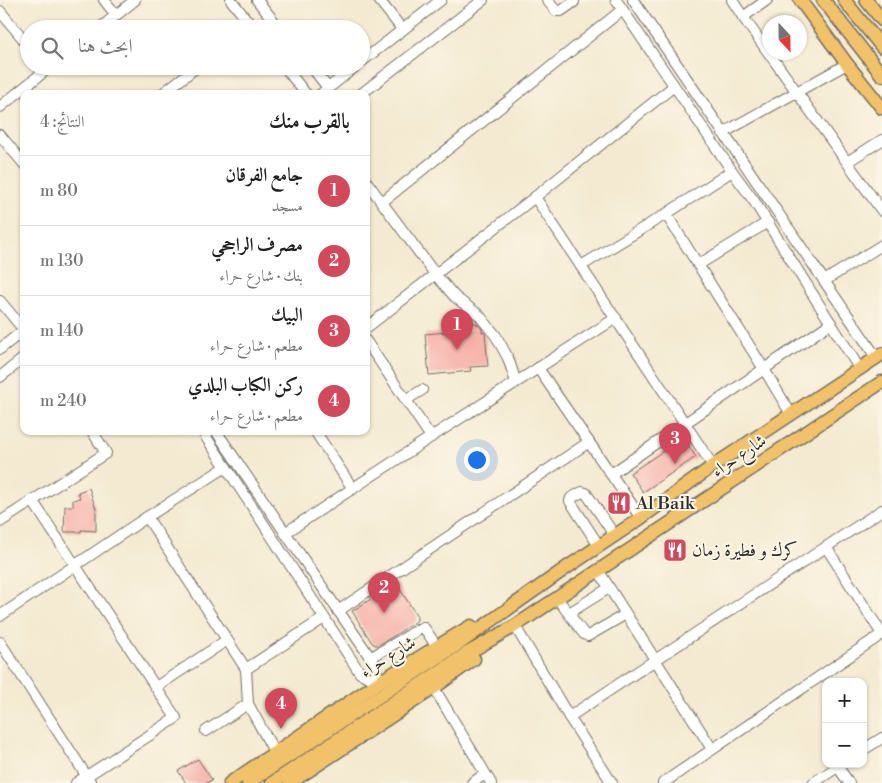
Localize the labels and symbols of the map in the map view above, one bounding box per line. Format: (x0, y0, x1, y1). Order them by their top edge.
north arrow (762, 15, 807, 60)
pin: 1 (441, 309, 473, 350)
pin: 3 (659, 423, 691, 464)
street label: شارع حراء (707, 429, 773, 485)
your location (464, 447, 490, 473)
restaurant icon: Al Baik (606, 490, 632, 516)
place label: Al Baik (635, 492, 696, 515)
restaurant icon: كرك و فطيرة زمان (662, 537, 688, 563)
place label: كرك و فطيرة زمان (692, 539, 798, 562)
pin: 2 (368, 572, 400, 613)
street label: شارع حراء (356, 631, 422, 686)
pin: 4 (265, 688, 297, 729)

